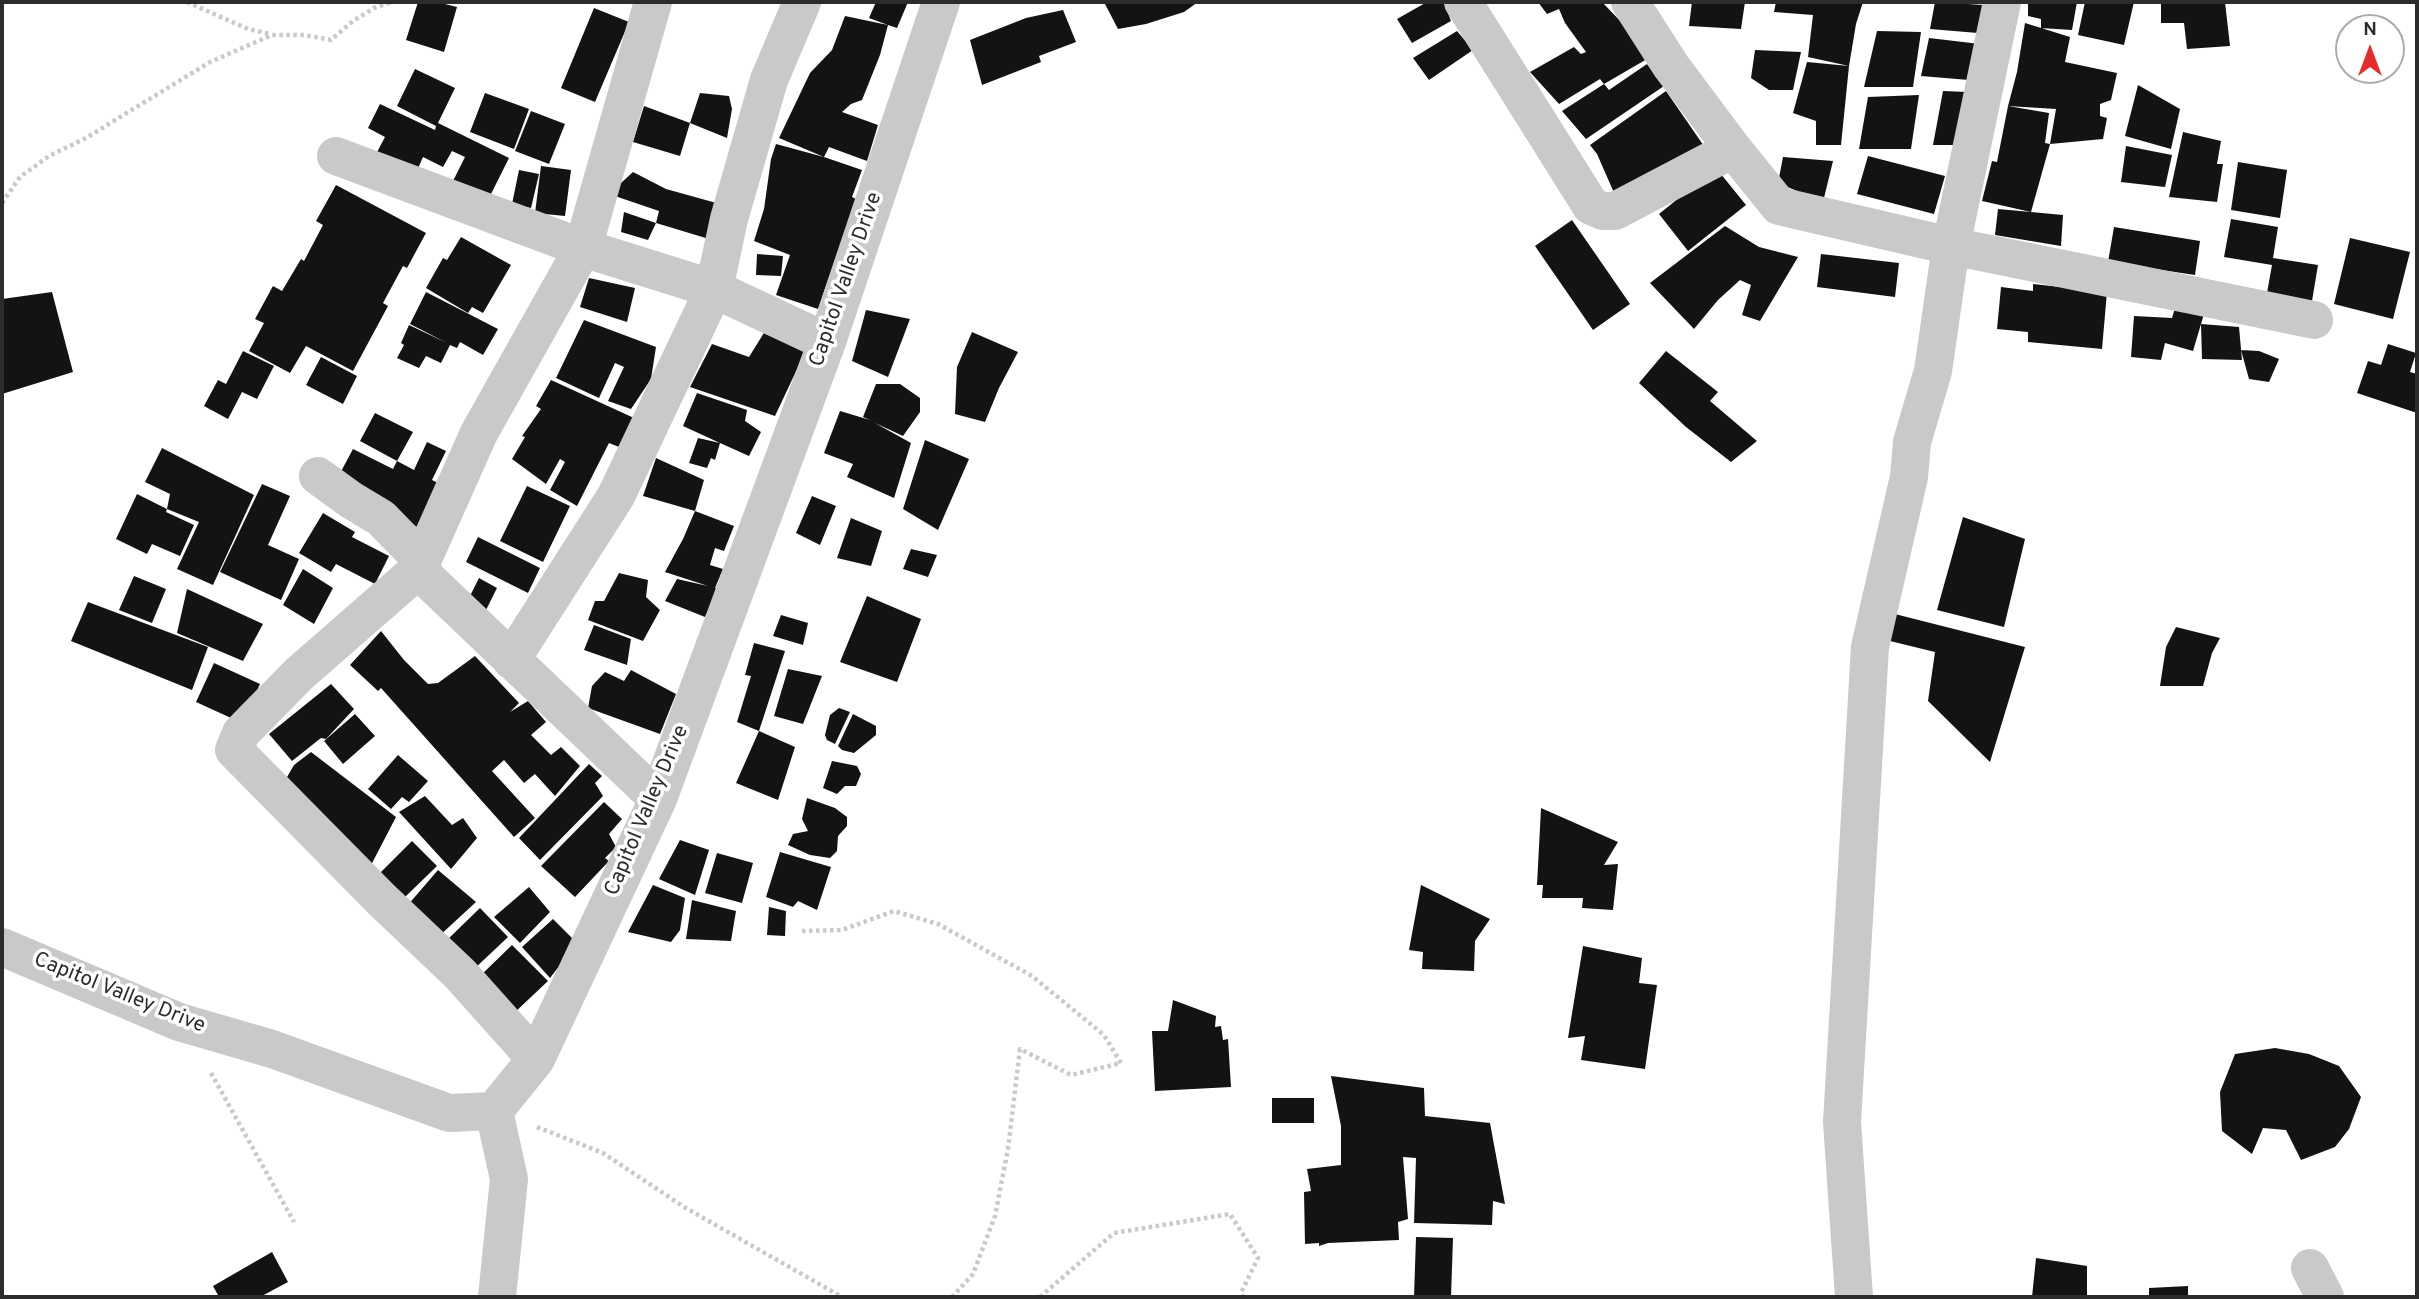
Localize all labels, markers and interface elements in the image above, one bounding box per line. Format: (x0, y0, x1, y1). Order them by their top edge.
north arrow (2335, 14, 2405, 84)
text: N (2363, 18, 2377, 42)
street label: Capitol Valley Drive (805, 189, 889, 371)
street label: Capitol Valley Drive (601, 722, 695, 900)
street label: Capitol Valley Drive (29, 948, 209, 1040)

